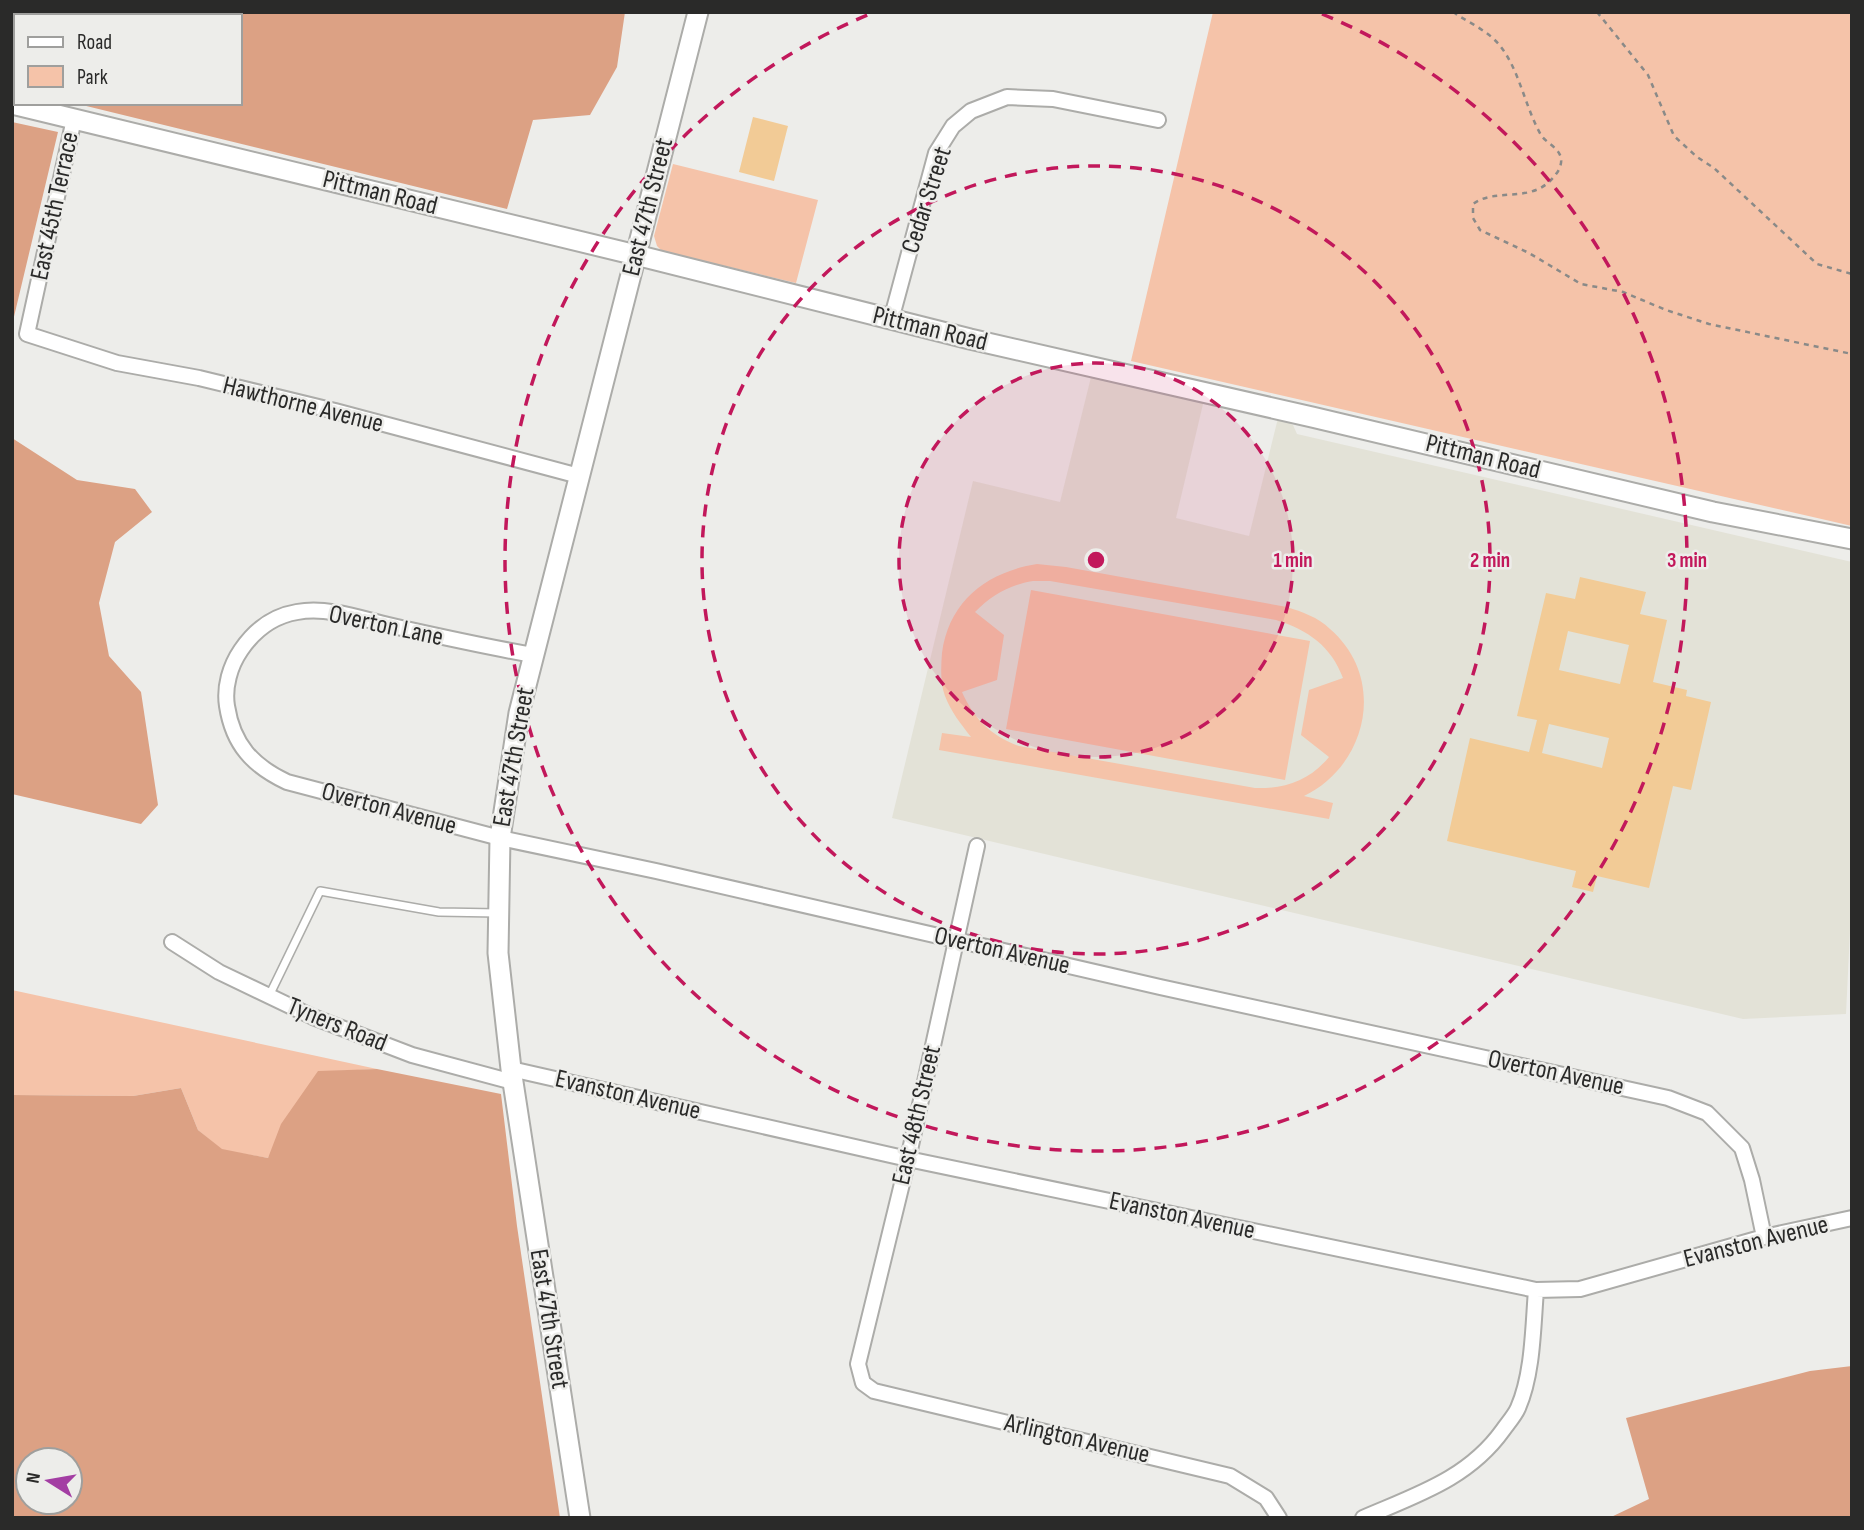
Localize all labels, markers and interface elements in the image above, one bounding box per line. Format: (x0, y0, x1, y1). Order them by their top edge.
legend (14, 14, 242, 105)
text: Road (77, 30, 112, 55)
text: Park (77, 65, 108, 90)
street label: East 45th Terrace (24, 129, 86, 283)
street label: East 47th Street (616, 135, 680, 279)
street label: Cedar Street (895, 143, 959, 257)
street label: Pittman Road (320, 164, 440, 222)
street label: Pittman Road (870, 300, 990, 358)
street label: Hawthorne Avenue (220, 370, 386, 440)
street label: Pittman Road (1423, 428, 1543, 486)
centre of rings (1084, 548, 1108, 572)
text: 1 min (1273, 548, 1313, 573)
text: 2 min (1470, 548, 1510, 573)
text: 3 min (1667, 548, 1707, 573)
street label: Overton Lane (326, 599, 446, 653)
street label: East 47th Street (486, 685, 542, 829)
street label: Overton Avenue (318, 776, 460, 842)
street label: Overton Avenue (931, 920, 1073, 982)
street label: Tyners Road (283, 991, 391, 1059)
street label: East 48th Street (886, 1042, 948, 1188)
street label: Overton Avenue (1485, 1043, 1627, 1103)
street label: Evanston Avenue (552, 1063, 704, 1127)
street label: Evanston Avenue (1106, 1185, 1258, 1247)
street label: Evanston Avenue (1680, 1209, 1832, 1275)
street label: East 47th Street (523, 1247, 575, 1391)
street label: Arlington Avenue (1000, 1407, 1153, 1471)
north arrow (14, 1446, 84, 1516)
text: N (22, 1471, 46, 1485)

